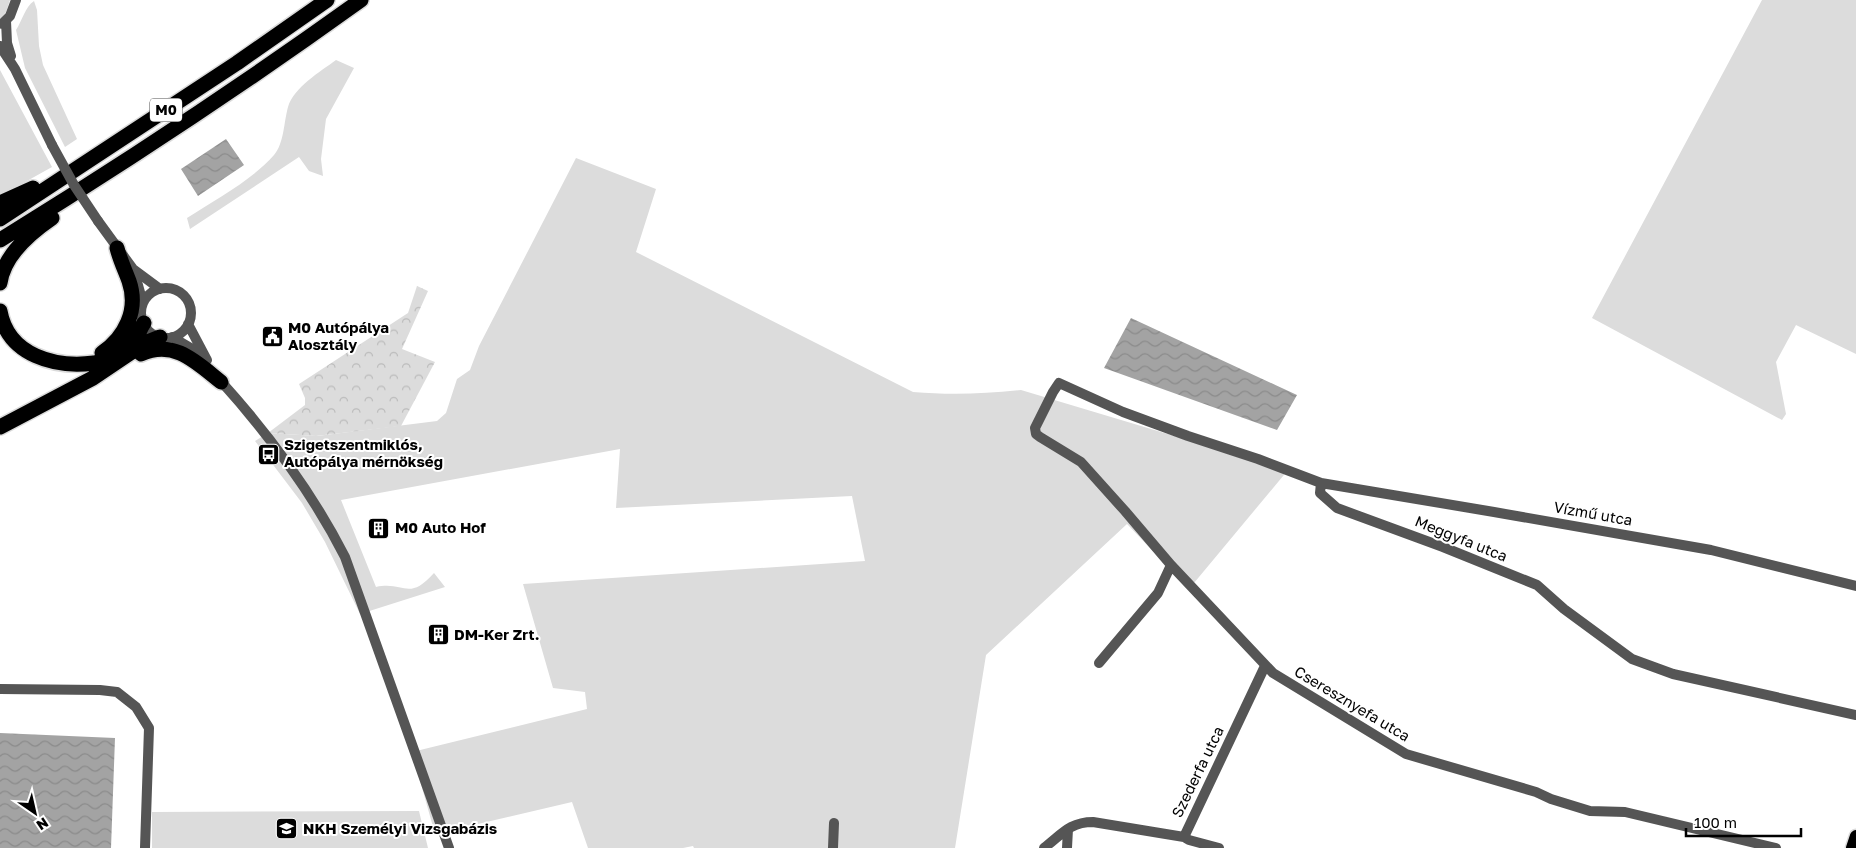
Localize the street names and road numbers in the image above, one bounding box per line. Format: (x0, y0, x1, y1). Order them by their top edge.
road number: M0 (150, 98, 182, 122)
street label: Vízmű utca (1552, 497, 1634, 529)
street label: Meggyfa utca (1413, 511, 1510, 565)
street label: Cseresznyefa utca (1291, 662, 1414, 745)
street label: Szederfa utca (1167, 723, 1227, 820)

